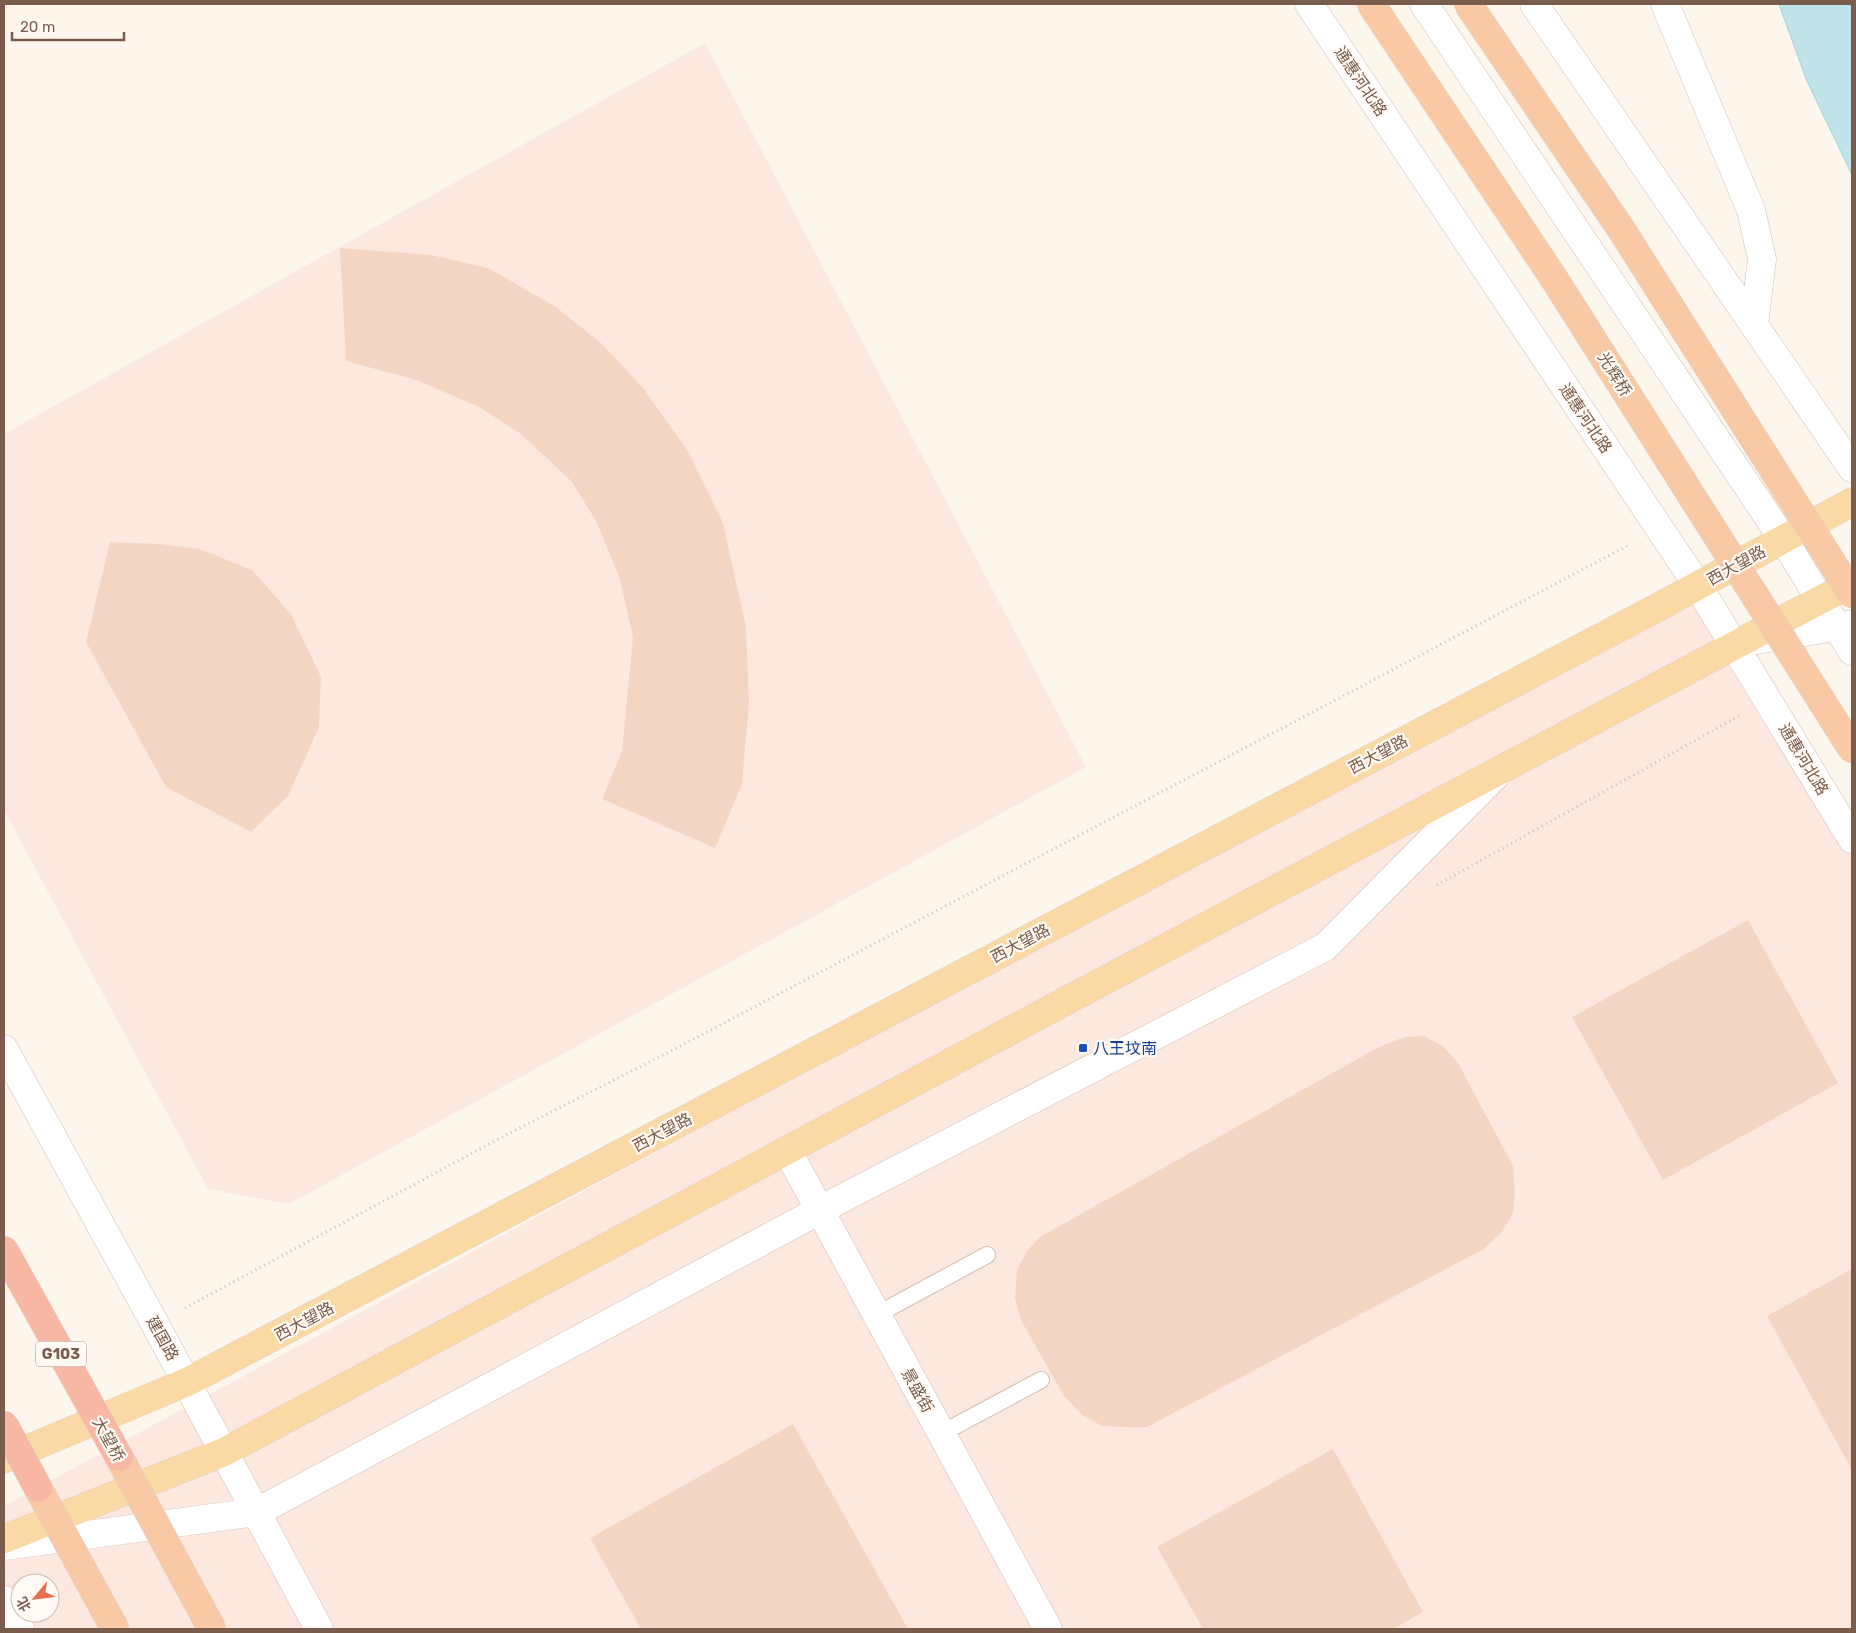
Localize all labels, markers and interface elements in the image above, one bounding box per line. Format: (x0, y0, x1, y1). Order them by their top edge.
scale bar (12, 10, 125, 42)
text: 20 m (20, 18, 55, 36)
street label: 通惠河北路 (1330, 43, 1391, 120)
street label: 光辉桥 (1594, 349, 1635, 400)
street label: 通惠河北路 (1555, 380, 1616, 457)
street label: 西大望路 (1704, 542, 1769, 589)
street label: 通惠河北路 (1775, 720, 1832, 798)
street label: 西大望路 (1346, 731, 1411, 778)
street label: 西大望路 (988, 920, 1053, 967)
place label: 八王坟南 (1093, 1039, 1157, 1058)
marker: 八王坟南 (1077, 1042, 1089, 1054)
street label: 西大望路 (630, 1109, 695, 1156)
street label: 西大望路 (272, 1298, 337, 1345)
street label: 建国路 (143, 1313, 183, 1364)
road number: G103 (36, 1342, 86, 1366)
street label: 景盛街 (898, 1365, 938, 1416)
street label: 大望桥 (89, 1414, 129, 1465)
north arrow (10, 1573, 60, 1623)
text: 北 (13, 1594, 35, 1614)

